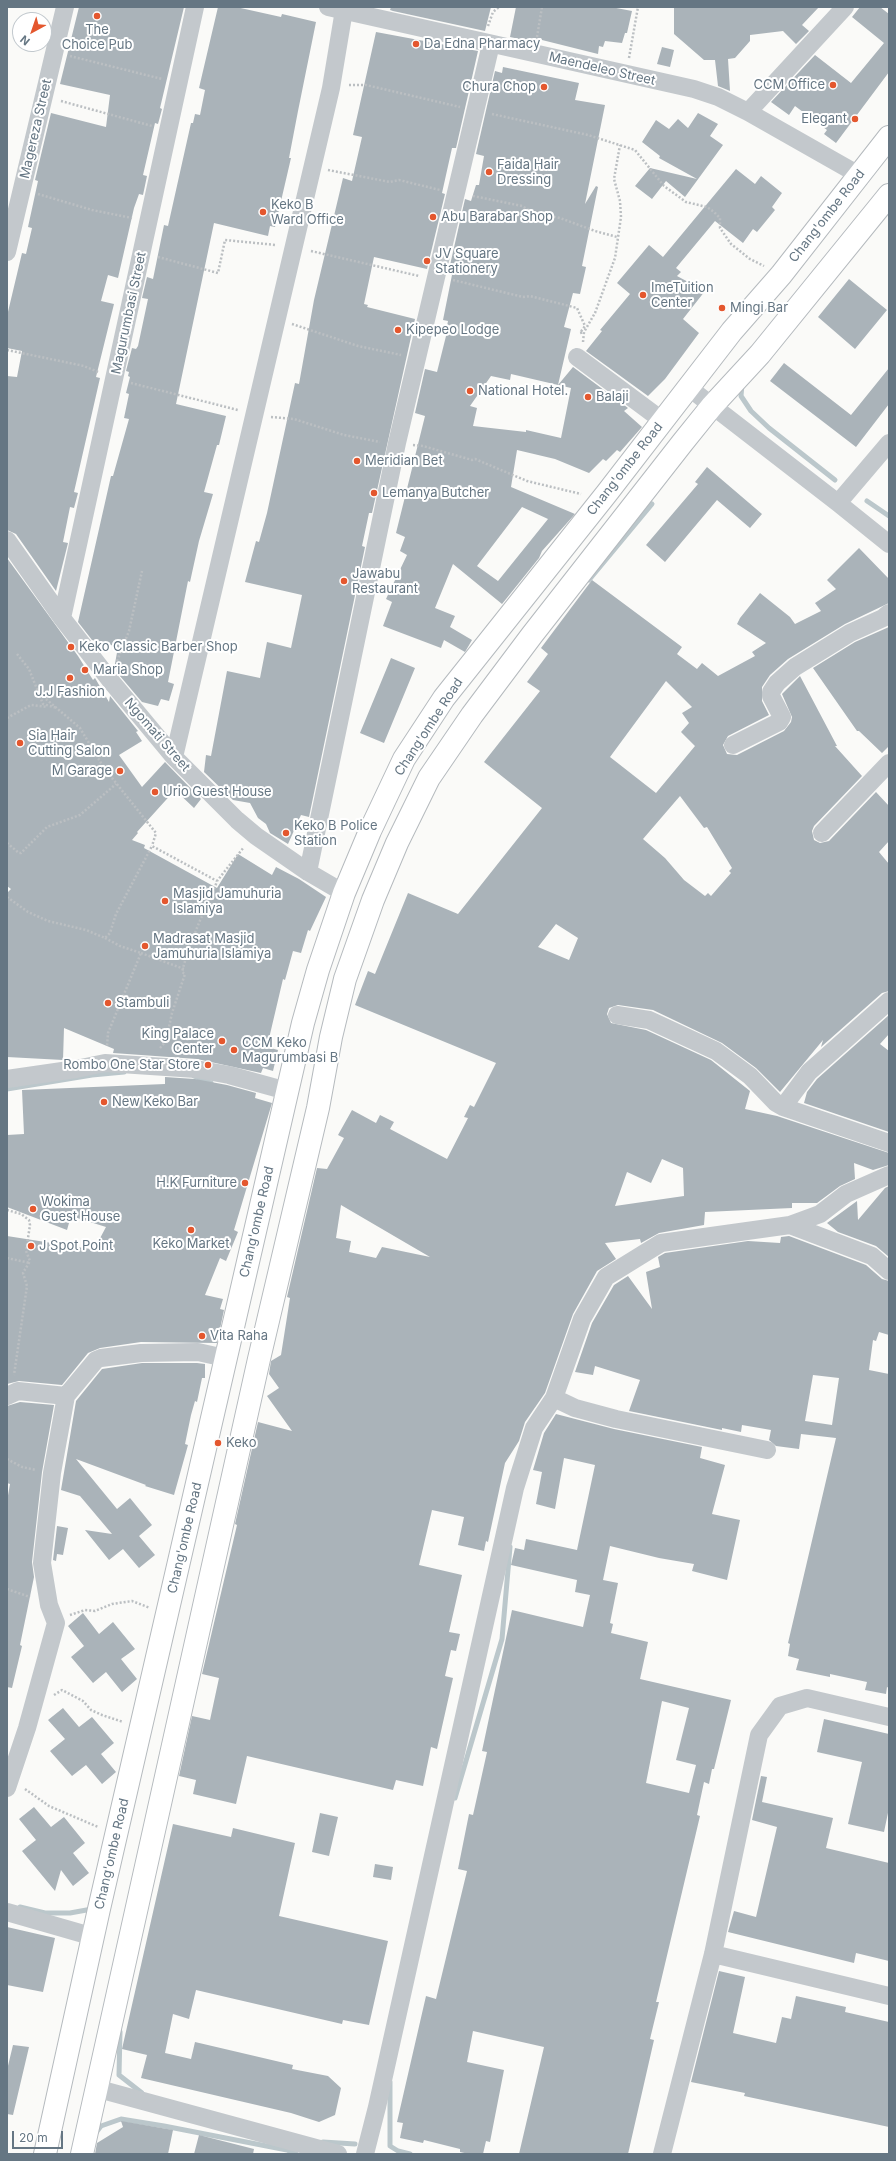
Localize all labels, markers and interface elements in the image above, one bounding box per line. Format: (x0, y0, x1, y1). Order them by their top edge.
marker: The Choice Pub (92, 11, 102, 21)
north arrow (12, 12, 52, 52)
place label: The Choice Pub (62, 22, 132, 53)
text: N (17, 32, 33, 48)
place label: Da Edna Pharmacy (424, 36, 540, 52)
marker: Da Edna Pharmacy (411, 39, 421, 49)
street label: Maendeleo Street (547, 49, 657, 89)
place label: CCM Office (753, 77, 825, 93)
street label: Magereza Street (17, 78, 55, 180)
place label: Chura Chop (462, 79, 536, 95)
marker: CCM Office (828, 80, 838, 90)
marker: Chura Chop (539, 82, 549, 92)
place label: Elegant (801, 111, 847, 127)
marker: Elegant (850, 114, 860, 124)
place label: Faida Hair Dressing (497, 157, 559, 188)
street label: Chang'ombe Road (786, 166, 868, 266)
marker: Faida Hair Dressing (484, 167, 494, 177)
place label: Keko B Ward Office (271, 197, 344, 228)
marker: Keko B Ward Office (258, 207, 268, 217)
place label: Abu Barabar Shop (441, 209, 553, 225)
marker: Abu Barabar Shop (428, 212, 438, 222)
place label: JV Square Stationery (435, 246, 499, 277)
street label: Magurumbasi Street (108, 251, 150, 375)
marker: JV Square Stationery (422, 256, 432, 266)
place label: ImeTuition Center (651, 280, 714, 311)
marker: ImeTuition Center (638, 290, 648, 300)
place label: Mingi Bar (730, 300, 788, 316)
marker: Mingi Bar (717, 303, 727, 313)
place label: Kipepeo Lodge (406, 322, 499, 338)
marker: Kipepeo Lodge (393, 325, 403, 335)
place label: National Hotel. (478, 383, 568, 399)
marker: National Hotel. (465, 386, 475, 396)
place label: Balaji (596, 389, 629, 405)
marker: Balaji (583, 392, 593, 402)
street label: Chang'ombe Road (584, 419, 666, 519)
place label: Meridian Bet (365, 453, 443, 469)
marker: Meridian Bet (352, 456, 362, 466)
place label: Lemanya Butcher (382, 485, 489, 501)
marker: Lemanya Butcher (369, 488, 379, 498)
place label: Jawabu Restaurant (352, 566, 418, 597)
marker: Jawabu Restaurant (339, 576, 349, 586)
place label: Keko Classic Barber Shop (79, 639, 238, 655)
marker: Keko Classic Barber Shop (66, 642, 76, 652)
place label: Maria Shop (93, 662, 163, 678)
marker: Maria Shop (80, 665, 90, 675)
marker: J.J Fashion (65, 673, 75, 683)
street label: Chang'ombe Road (392, 675, 466, 779)
place label: J.J Fashion (35, 684, 105, 700)
street label: Ngomati Street (121, 695, 193, 775)
place label: Sia Hair Cutting Salon (28, 728, 110, 759)
marker: Sia Hair Cutting Salon (15, 738, 25, 748)
place label: M Garage (52, 763, 112, 779)
marker: M Garage (115, 766, 125, 776)
place label: Urio Guest House (163, 784, 272, 800)
marker: Urio Guest House (150, 787, 160, 797)
place label: Keko B Police Station (294, 818, 378, 849)
marker: Keko B Police Station (281, 828, 291, 838)
place label: Masjid Jamuhuria Islamiya (173, 886, 282, 917)
marker: Masjid Jamuhuria Islamiya (160, 896, 170, 906)
place label: Madrasat Masjid Jamuhuria Islamiya (153, 931, 271, 962)
marker: Madrasat Masjid Jamuhuria Islamiya (140, 941, 150, 951)
place label: Stambuli (116, 995, 169, 1011)
marker: Stambuli (103, 998, 113, 1008)
place label: King Palace Center (142, 1026, 214, 1057)
place label: CCM Keko Magurumbasi B (242, 1035, 338, 1066)
marker: King Palace Center (217, 1036, 227, 1046)
marker: CCM Keko Magurumbasi B (229, 1045, 239, 1055)
place label: Rombo One Star Store (63, 1057, 200, 1073)
marker: Rombo One Star Store (203, 1060, 213, 1070)
place label: New Keko Bar (112, 1094, 198, 1110)
marker: New Keko Bar (99, 1097, 109, 1107)
street label: Chang'ombe Road (237, 1165, 277, 1279)
place label: H.K Furniture (156, 1175, 237, 1191)
marker: H.K Furniture (240, 1178, 250, 1188)
place label: Wokima Guest House (41, 1194, 120, 1225)
marker: Wokima Guest House (28, 1204, 38, 1214)
marker: Keko Market (186, 1225, 196, 1235)
place label: Keko Market (153, 1236, 229, 1252)
place label: J Spot Point (39, 1238, 113, 1254)
marker: J Spot Point (26, 1241, 36, 1251)
place label: Vita Raha (210, 1328, 268, 1344)
marker: Vita Raha (197, 1331, 207, 1341)
place label: Keko (226, 1435, 256, 1451)
marker: Keko (213, 1438, 223, 1448)
street label: Chang'ombe Road (165, 1481, 205, 1595)
street label: Chang'ombe Road (92, 1797, 132, 1911)
scale bar (14, 2123, 65, 2149)
text: 20 m (19, 2130, 48, 2145)

